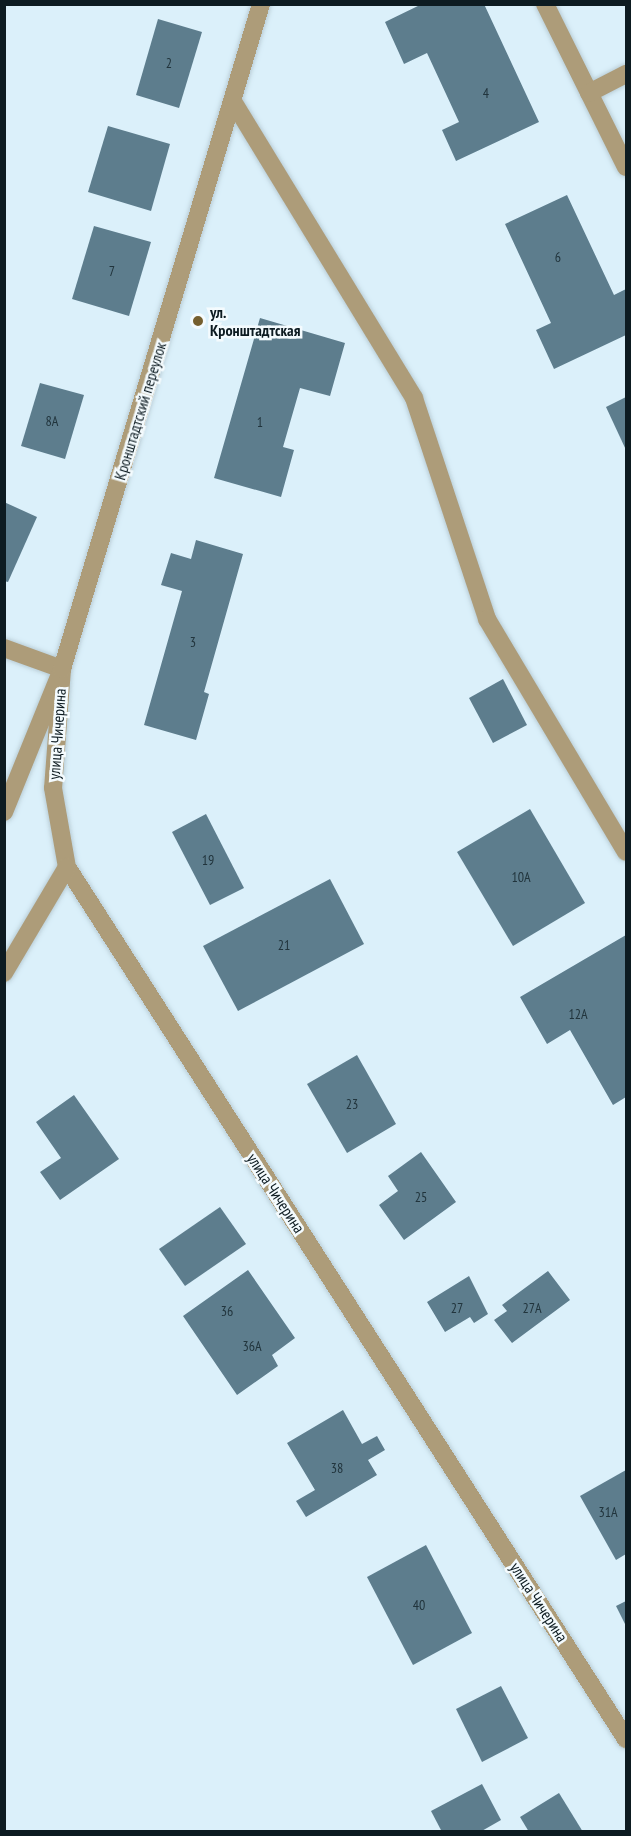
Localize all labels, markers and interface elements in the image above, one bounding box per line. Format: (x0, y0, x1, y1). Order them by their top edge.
house number: 2 (166, 55, 172, 71)
house number: 4 (483, 85, 489, 101)
house number: 6 (555, 249, 561, 265)
house number: 7 (109, 263, 115, 279)
place label: ул. Кронштадтская (210, 302, 300, 340)
marker: ул. Кронштадтская (191, 314, 205, 328)
street label: Кронштадтский переулок (110, 340, 170, 482)
house number: 8А (46, 413, 58, 429)
house number: 1 (257, 414, 263, 430)
house number: 3 (190, 634, 196, 650)
street label: улица Чичерина (44, 688, 70, 780)
house number: 19 (202, 852, 214, 868)
house number: 10А (511, 869, 531, 885)
house number: 21 (278, 937, 290, 953)
house number: 12А (568, 1006, 588, 1022)
house number: 23 (346, 1096, 358, 1112)
street label: улица Чичерина (243, 1149, 309, 1237)
house number: 25 (415, 1189, 427, 1205)
house number: 27 (451, 1300, 463, 1316)
house number: 27А (522, 1300, 542, 1316)
house number: 36 (221, 1303, 233, 1319)
house number: 36А (242, 1338, 262, 1354)
house number: 38 (331, 1460, 343, 1476)
house number: 31А (598, 1504, 618, 1520)
street label: улица Чичерина (506, 1558, 572, 1646)
house number: 40 (413, 1597, 425, 1613)

